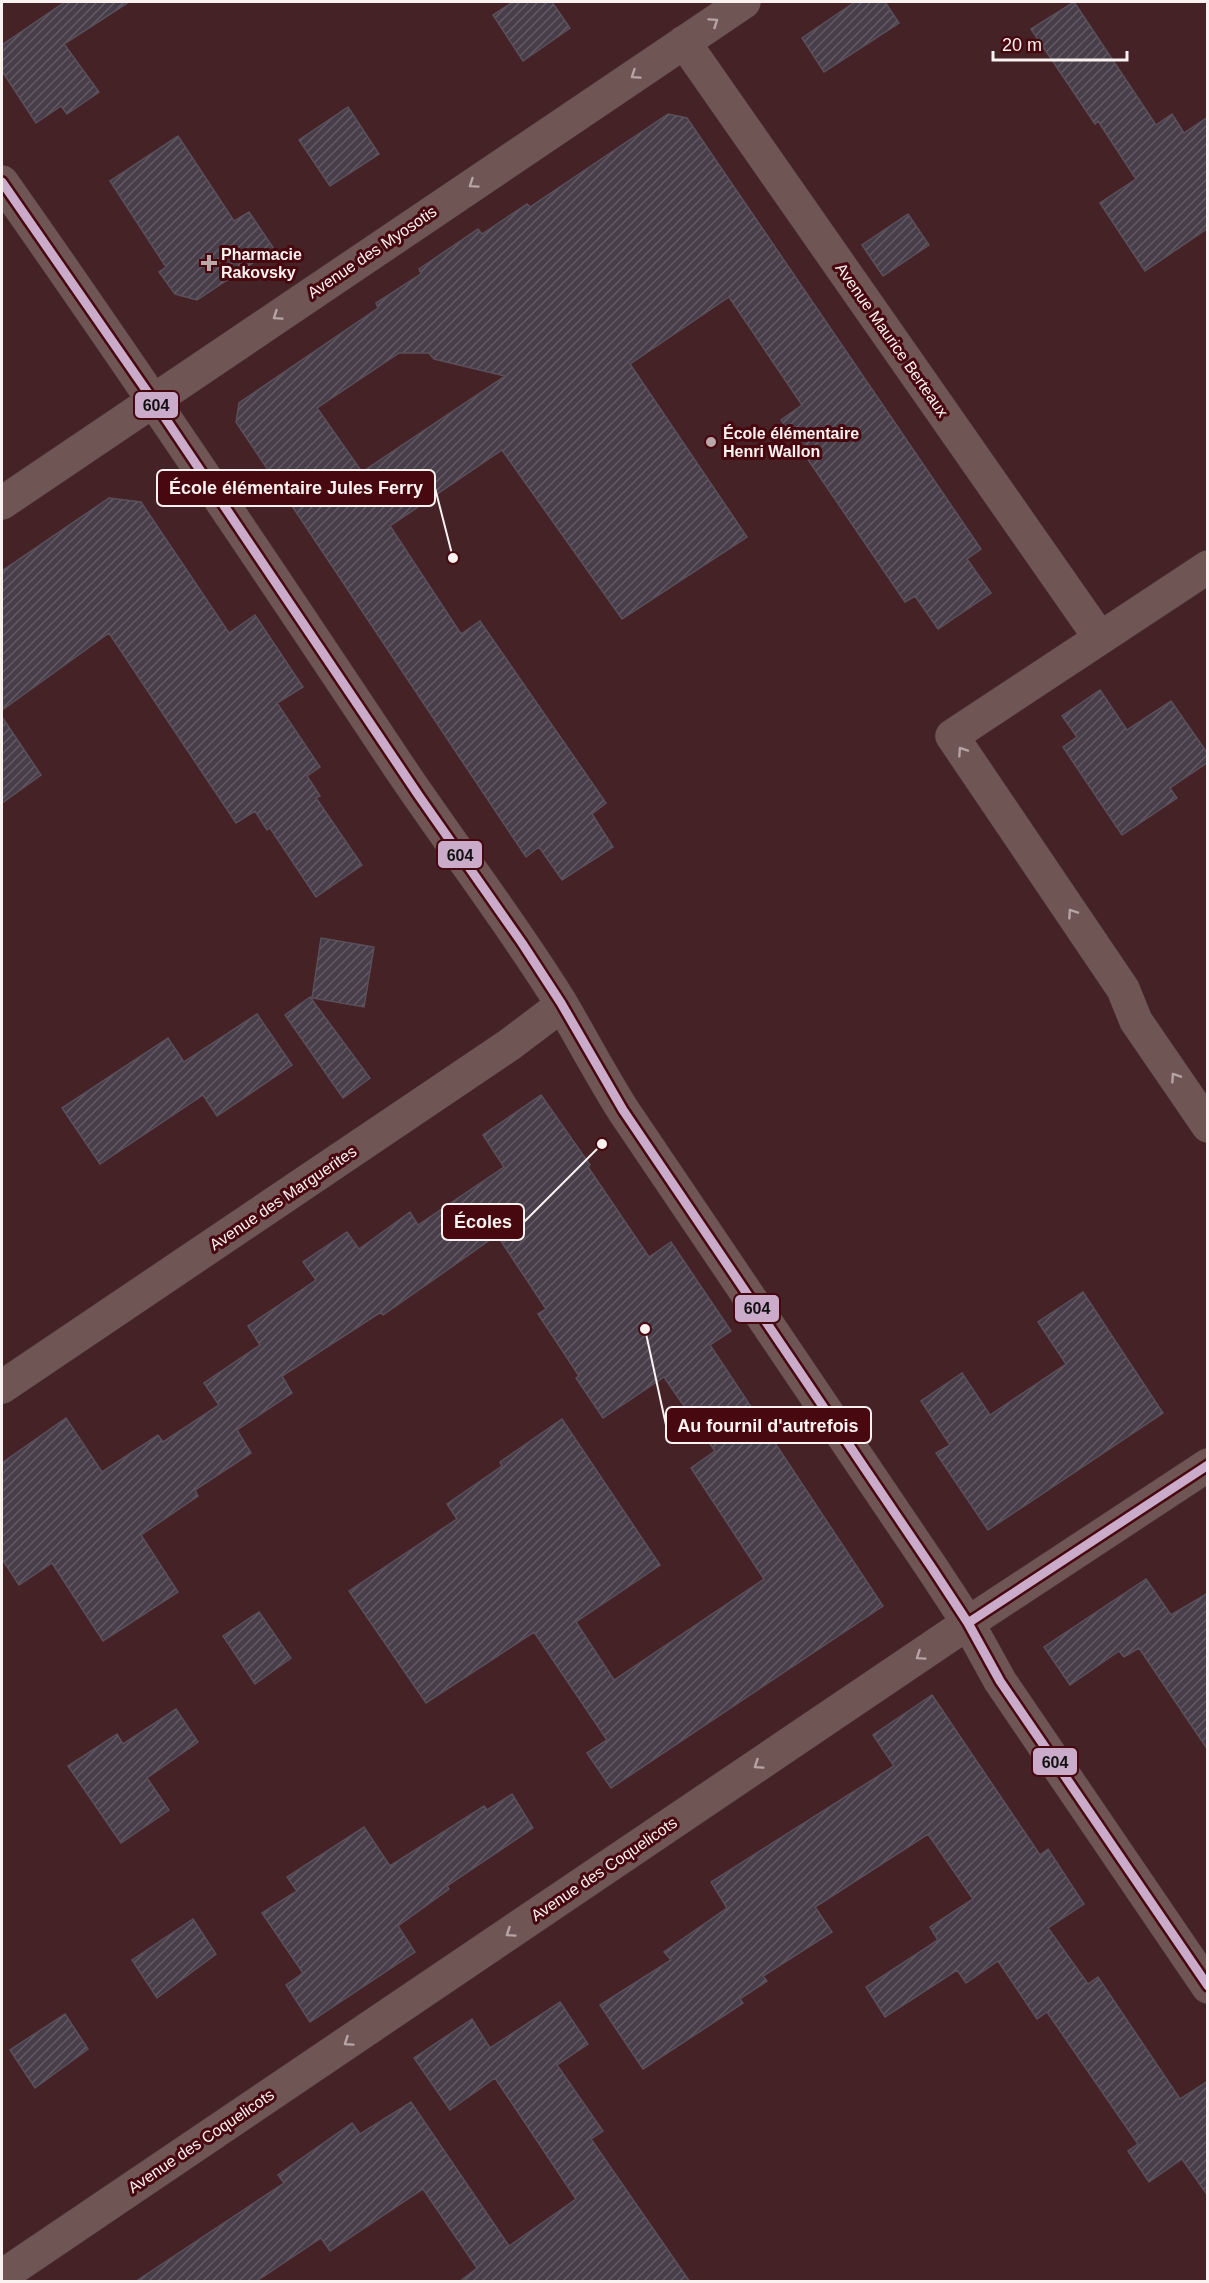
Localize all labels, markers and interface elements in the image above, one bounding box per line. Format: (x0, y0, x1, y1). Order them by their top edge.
one-way arrow (707, 18, 718, 29)
scale bar (993, 24, 1126, 62)
text: 20 m (1002, 35, 1042, 55)
one-way arrow (631, 68, 642, 79)
one-way arrow (469, 177, 480, 188)
street label: Avenue des Myosotis (304, 203, 440, 301)
place label: Pharmacie Rakovsky (221, 246, 302, 281)
marker: Pharmacie Rakovsky (202, 256, 216, 270)
street label: Avenue Maurice Berteaux (832, 260, 952, 420)
one-way arrow (273, 309, 284, 320)
line badge: 604 (134, 391, 179, 419)
text: 604 (143, 397, 169, 414)
place label: École élémentaire Henri Wallon (723, 424, 859, 460)
marker: École élémentaire Henri Wallon (704, 435, 718, 449)
callout: École élémentaire Jules Ferry (157, 470, 435, 506)
text: École élémentaire Jules Ferry (169, 477, 423, 498)
one-way arrow (958, 747, 969, 758)
line badge: 604 (437, 840, 483, 869)
text: 604 (447, 847, 473, 864)
one-way arrow (1068, 908, 1079, 919)
one-way arrow (1171, 1073, 1182, 1084)
street label: Avenue des Marguerites (206, 1143, 360, 1253)
callout: Écoles (442, 1204, 524, 1240)
text: Écoles (454, 1211, 512, 1232)
line badge: 604 (734, 1294, 780, 1323)
text: 604 (744, 1300, 770, 1317)
callout: Au fournil d'autrefois (666, 1407, 871, 1443)
text: Au fournil d'autrefois (677, 1416, 859, 1436)
one-way arrow (915, 1649, 926, 1660)
line badge: 604 (1032, 1747, 1078, 1776)
text: 604 (1042, 1754, 1068, 1771)
one-way arrow (754, 1758, 765, 1769)
street label: Avenue des Coquelicots (528, 1814, 680, 1924)
one-way arrow (505, 1926, 516, 1937)
one-way arrow (344, 2035, 355, 2046)
street label: Avenue des Coquelicots (125, 2086, 277, 2196)

